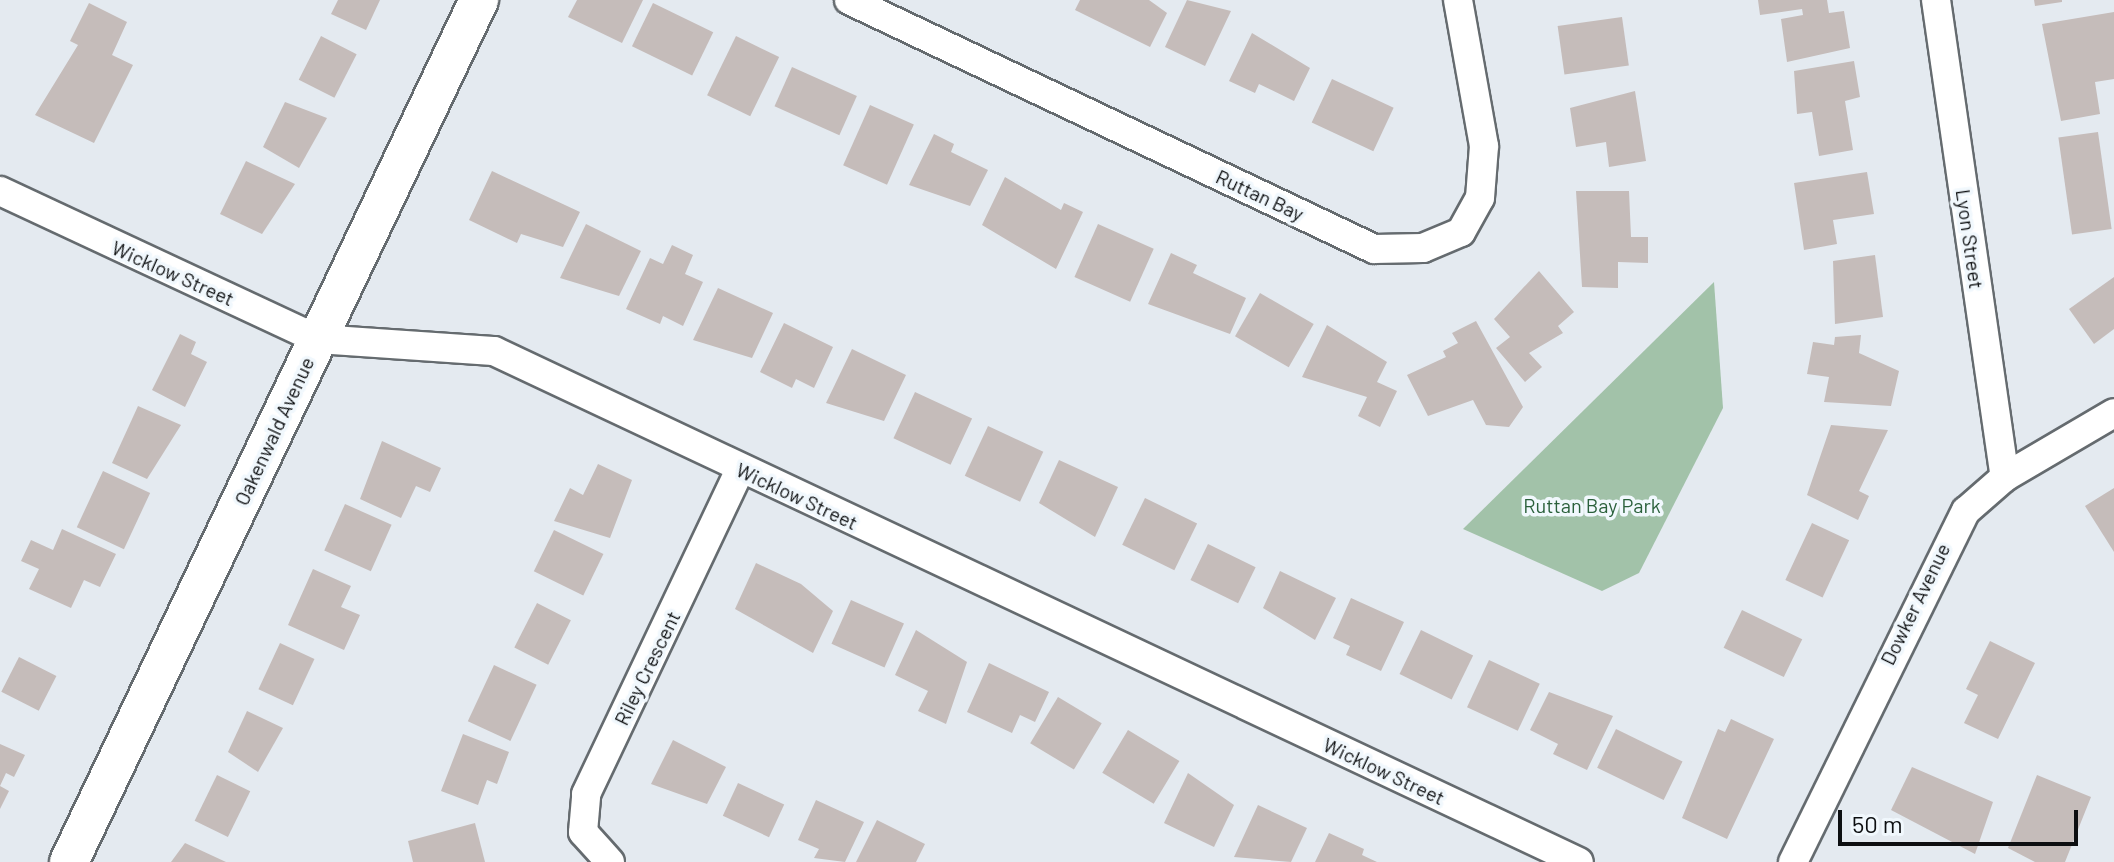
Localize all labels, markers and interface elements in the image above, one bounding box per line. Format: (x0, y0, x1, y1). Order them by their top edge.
street label: Ruttan Bay (1212, 164, 1308, 226)
street label: Lyon Street (1951, 188, 1989, 290)
street label: Wicklow Street (108, 235, 238, 311)
street label: Oakenwald Avenue (229, 353, 319, 509)
street label: Wicklow Street (732, 457, 862, 535)
park label: Ruttan Bay Park (1523, 493, 1661, 517)
street label: Dowker Avenue (1875, 539, 1955, 669)
street label: Riley Crescent (609, 607, 685, 729)
street label: Wicklow Street (1319, 732, 1449, 810)
scale bar (1842, 794, 2082, 844)
text: 50 m (1852, 809, 1903, 838)

